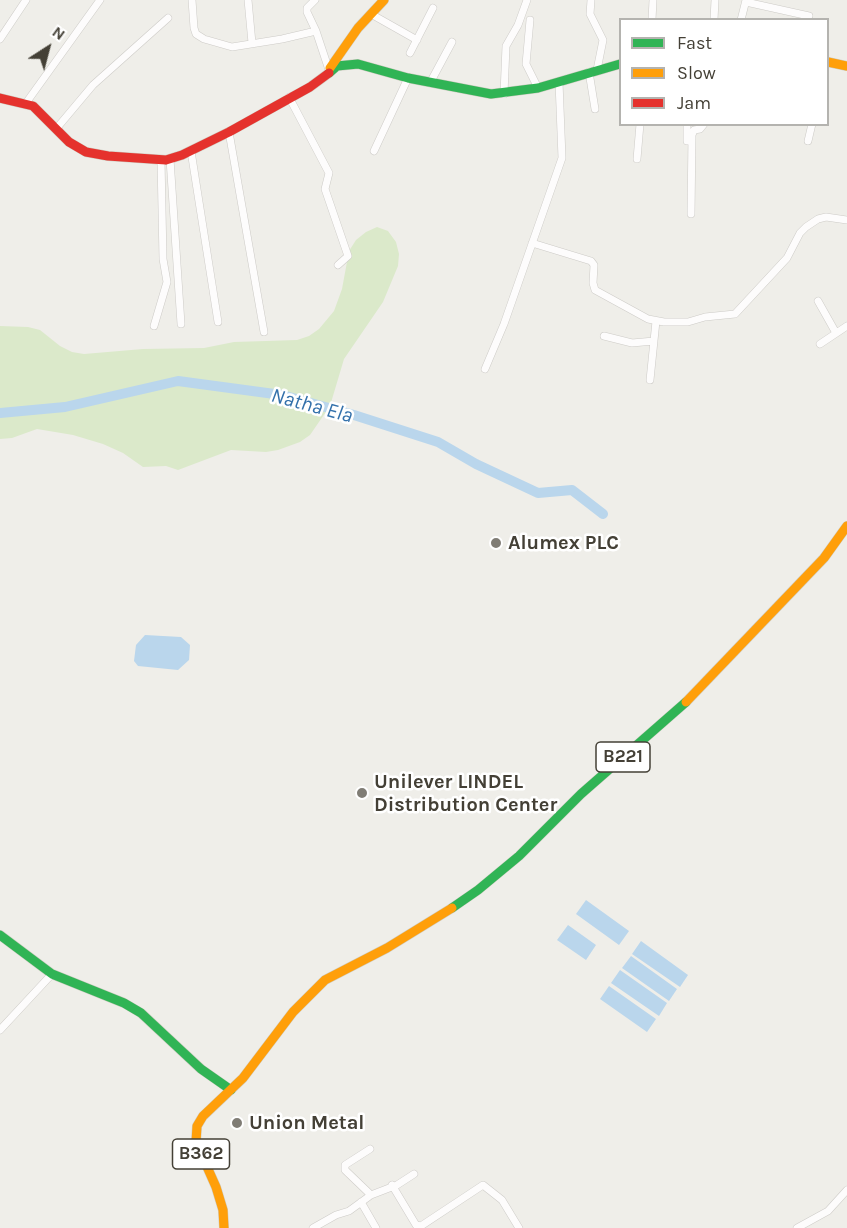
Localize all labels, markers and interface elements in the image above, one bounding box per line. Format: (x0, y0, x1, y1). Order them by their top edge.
north arrow (18, 18, 78, 78)
legend (619, 18, 829, 126)
text: N (49, 22, 69, 44)
text: Fast (677, 32, 712, 54)
text: Slow (677, 62, 716, 84)
text: Jam (677, 92, 711, 114)
water label: Natha Ela (268, 383, 356, 429)
place label: Alumex PLC (508, 531, 619, 555)
marker: Alumex PLC (489, 536, 503, 550)
road number: B221 (596, 742, 650, 772)
place label: Unilever LINDEL Distribution Center (374, 770, 557, 817)
marker: Unilever LINDEL Distribution Center (355, 786, 369, 800)
place label: Union Metal (249, 1111, 364, 1135)
marker: Union Metal (230, 1116, 244, 1130)
road number: B362 (172, 1139, 230, 1169)

